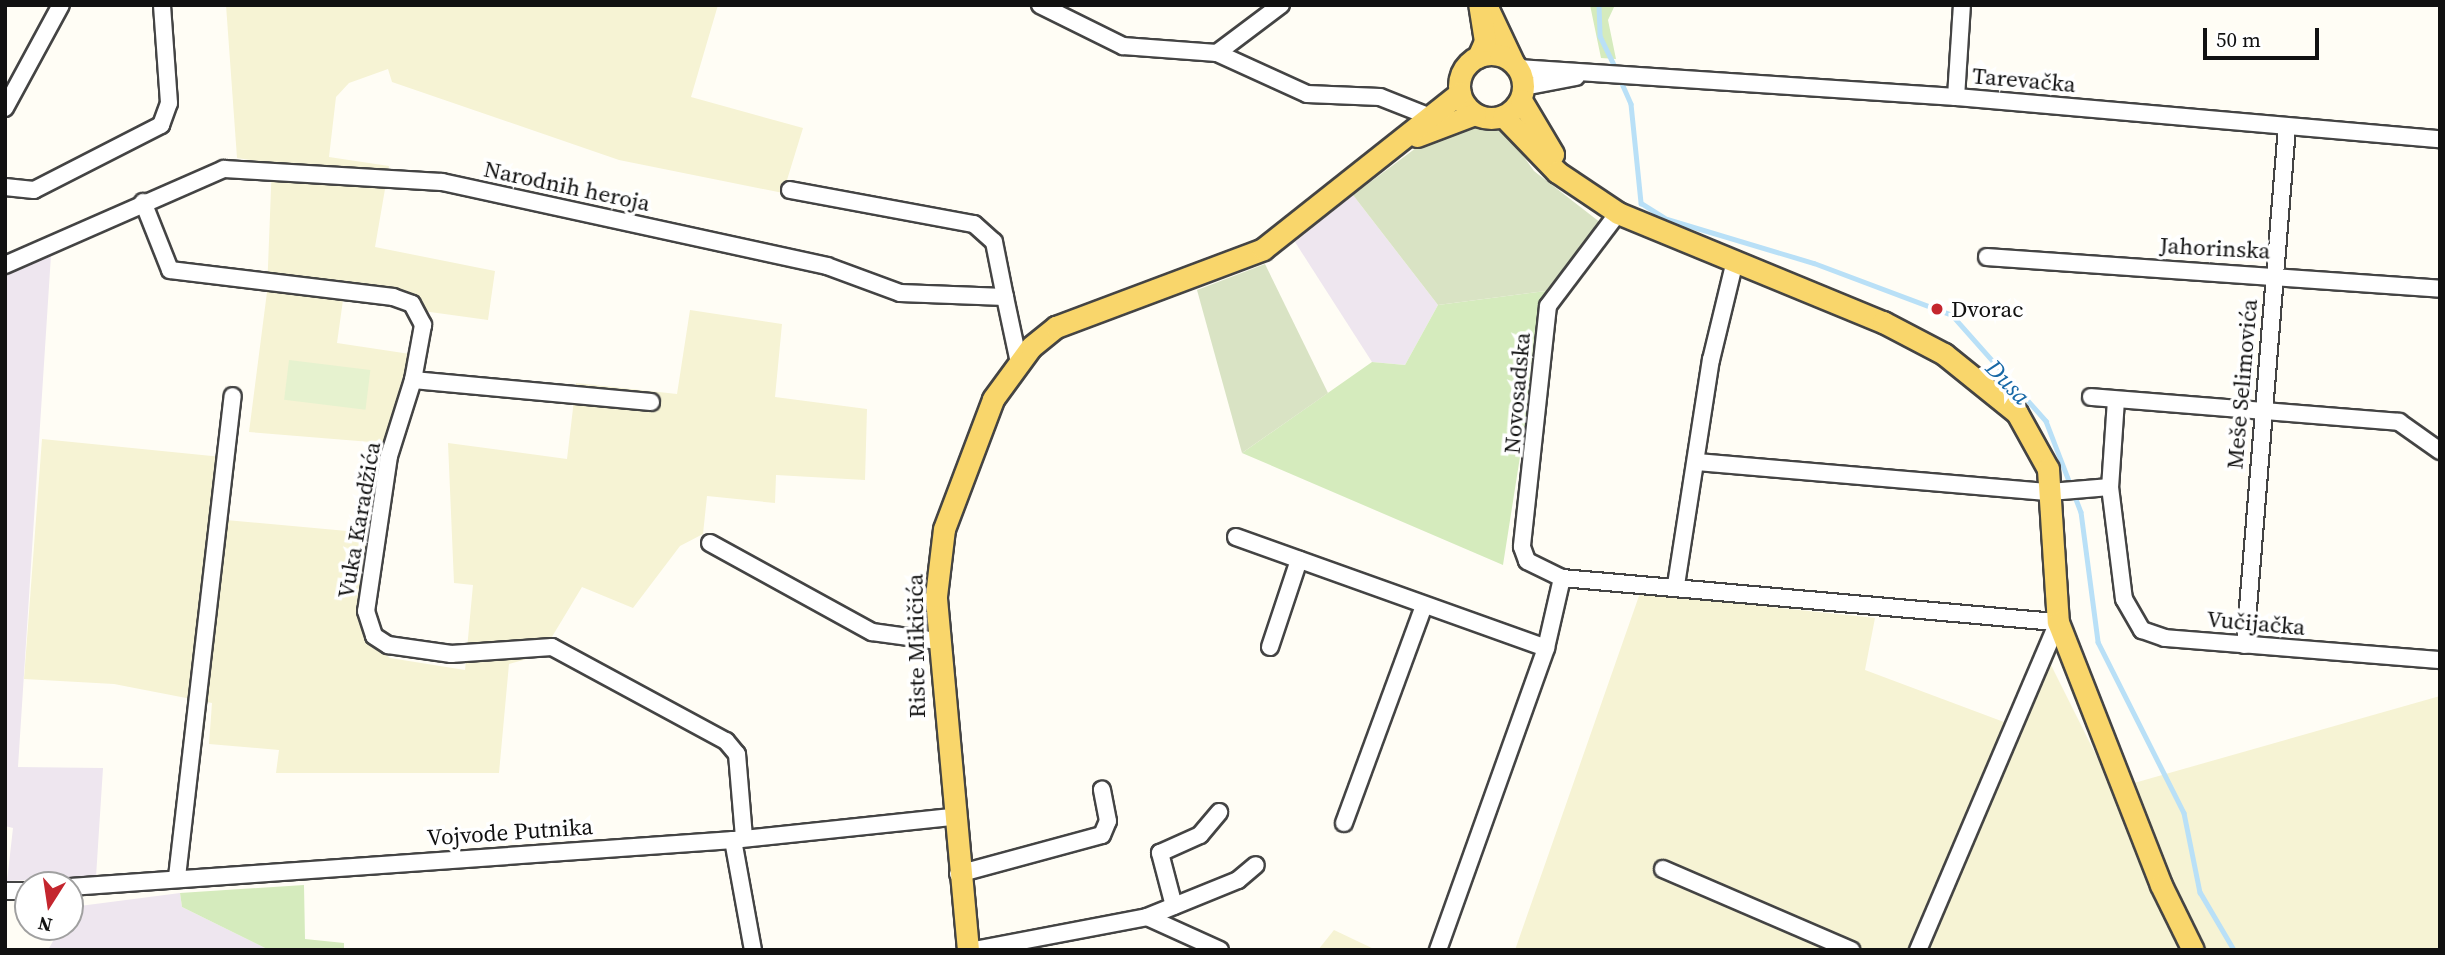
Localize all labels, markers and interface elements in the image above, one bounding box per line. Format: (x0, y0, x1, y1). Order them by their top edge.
scale bar (2207, 14, 2322, 58)
text: 50 m (2216, 25, 2261, 54)
street label: Tarevačka (1971, 62, 2077, 98)
street label: Narodnih heroja (481, 155, 653, 217)
street label: Jahorinska (2159, 231, 2271, 265)
place label: Dvorac (1951, 295, 2024, 323)
street label: Meše Selimovića (2221, 298, 2263, 470)
marker: Dvorac (1929, 301, 1945, 317)
street label: Novosadska (1498, 331, 1536, 455)
water label: Dusa (1980, 353, 2036, 411)
street label: Vuka Karadžića (332, 440, 386, 600)
street label: Riste Mikičića (901, 574, 931, 718)
street label: Vučijačka (2206, 605, 2306, 641)
street label: Vojvode Putnika (426, 812, 594, 852)
north arrow (14, 871, 84, 941)
text: N (36, 910, 55, 939)

